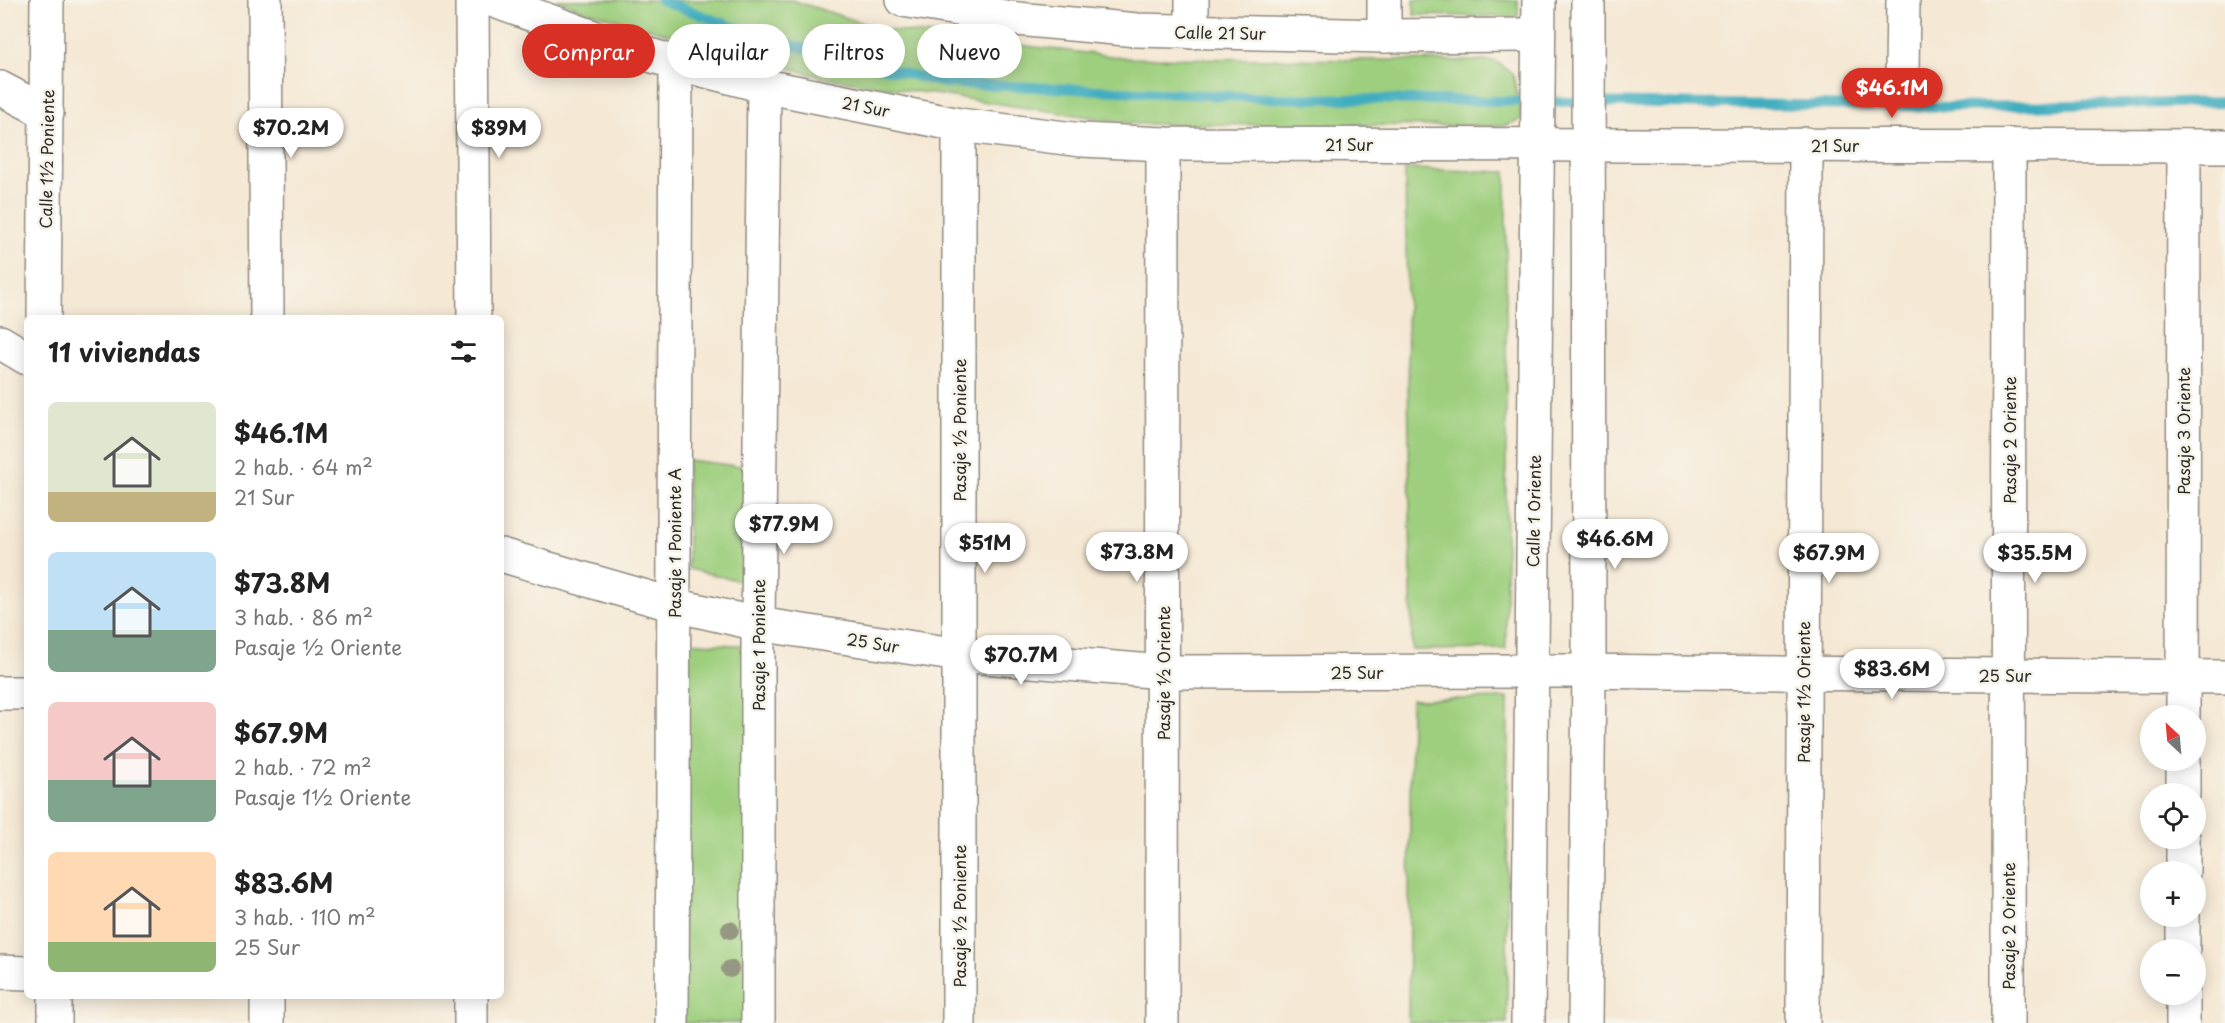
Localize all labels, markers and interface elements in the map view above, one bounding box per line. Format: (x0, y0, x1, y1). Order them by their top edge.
street label: Calle 21 Sur (1174, 19, 1267, 45)
chip: Comprar (522, 24, 655, 78)
chip: Alquilar (667, 24, 790, 78)
chip: Filtros (802, 24, 905, 78)
chip: Nuevo (917, 24, 1022, 78)
pin: $46.1M (1843, 68, 1941, 119)
text: $46.1M (1856, 72, 1928, 102)
street label: Calle 1½ Poniente (33, 89, 59, 229)
street label: 21 Sur (840, 90, 893, 122)
pin: $70.2M (242, 108, 340, 159)
pin: $89M (463, 108, 535, 159)
text: $70.2M (253, 112, 329, 142)
text: $89M (471, 112, 527, 142)
street label: 21 Sur (1325, 132, 1374, 156)
street label: 21 Sur (1811, 133, 1860, 157)
text: 11 viviendas (48, 332, 200, 371)
icon: filters (447, 335, 480, 368)
street label: Pasaje ½ Poniente (947, 358, 971, 501)
street label: Pasaje 3 Oriente (2171, 367, 2195, 495)
street label: Pasaje 2 Oriente (1997, 376, 2021, 504)
text: $46.1M (234, 413, 329, 452)
icon: home (96, 426, 168, 498)
text: 2 hab. · 64 m² (234, 452, 373, 482)
street label: Calle 1 Oriente (1520, 454, 1546, 568)
street label: Pasaje 1 Poniente A (662, 468, 686, 618)
text: 21 Sur (234, 482, 294, 512)
pin: $77.9M (735, 504, 833, 555)
text: $77.9M (749, 508, 819, 538)
pin: $46.6M (1566, 519, 1664, 570)
pin: $51M (949, 523, 1021, 574)
text: $46.6M (1576, 523, 1654, 553)
text: $51M (959, 527, 1011, 557)
pin: $73.8M (1088, 532, 1186, 583)
pin: $67.9M (1780, 533, 1878, 584)
pin: $35.5M (1986, 533, 2084, 584)
text: $73.8M (1100, 536, 1174, 566)
text: $67.9M (1793, 537, 1865, 567)
text: $35.5M (1997, 537, 2073, 567)
text: $73.8M (234, 563, 330, 602)
icon: home (96, 576, 168, 648)
street label: Pasaje 1 Poniente (746, 579, 770, 711)
text: 3 hab. · 86 m² (234, 602, 373, 632)
street label: Pasaje ½ Oriente (1151, 605, 1175, 740)
street label: Pasaje 1½ Oriente (1791, 621, 1815, 763)
street label: 25 Sur (845, 626, 902, 658)
text: Pasaje ½ Oriente (234, 632, 402, 662)
pin: $70.7M (972, 635, 1070, 686)
text: $70.7M (984, 639, 1058, 669)
pin: $83.6M (1843, 649, 1941, 700)
text: $83.6M (1854, 653, 1930, 683)
street label: 25 Sur (1331, 660, 1384, 684)
street label: 25 Sur (1979, 663, 2032, 687)
north arrow (2140, 705, 2206, 771)
map controls (2140, 705, 2206, 1005)
text: $67.9M (234, 713, 328, 752)
icon: home (96, 726, 168, 798)
text: 2 hab. · 72 m² (234, 752, 372, 782)
text: Pasaje 1½ Oriente (234, 782, 411, 812)
button: locate (2140, 783, 2206, 849)
street label: Pasaje ½ Poniente (947, 844, 971, 987)
button: + (2140, 861, 2206, 927)
street label: Pasaje 2 Oriente (1996, 862, 2020, 990)
text: $83.6M (234, 863, 333, 902)
icon: home (96, 876, 168, 948)
text: 3 hab. · 110 m² (234, 902, 376, 932)
text: 25 Sur (234, 932, 300, 962)
button: − (2140, 939, 2206, 1005)

